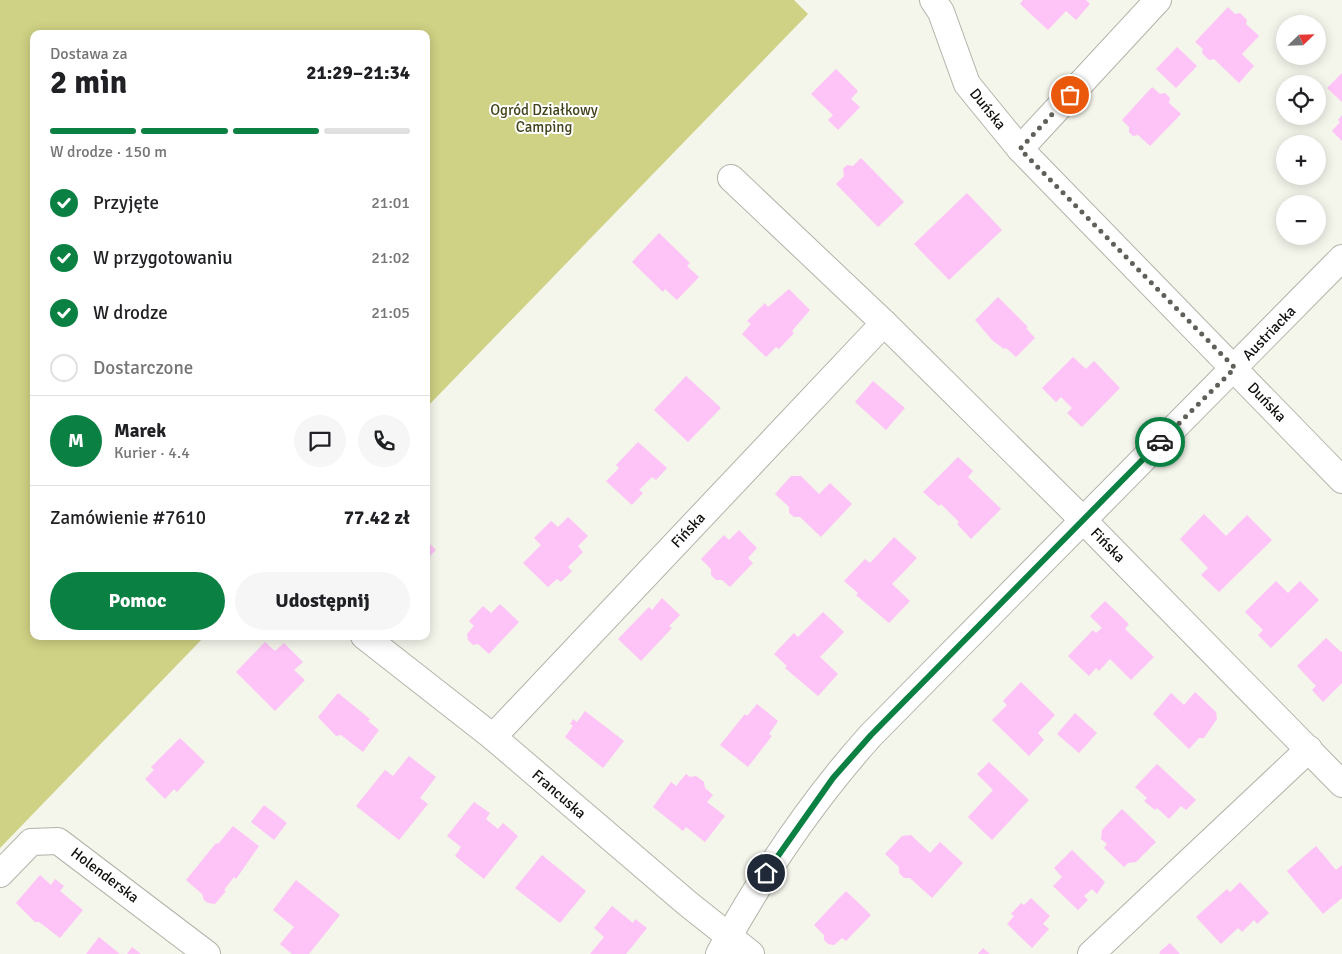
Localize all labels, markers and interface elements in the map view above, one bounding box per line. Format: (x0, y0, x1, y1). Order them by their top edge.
north arrow (1276, 15, 1326, 65)
map controls (1276, 15, 1326, 245)
text: Dostawa za (50, 44, 128, 64)
text: 21:29–21:34 (306, 61, 410, 85)
text: 2 min (50, 63, 127, 102)
pin (1049, 74, 1091, 116)
button: locate (1276, 75, 1326, 125)
icon: bag (1056, 81, 1084, 109)
street label: Duńska (966, 85, 1010, 133)
park label: Ogród Działkowy Camping (490, 101, 598, 136)
button: + (1276, 135, 1326, 185)
text: W drodze · 150 m (50, 142, 167, 162)
icon: check (50, 189, 78, 217)
text: Przyjęte (93, 191, 159, 215)
text: 21:01 (371, 193, 410, 213)
button: − (1276, 195, 1326, 245)
icon: check (50, 244, 78, 272)
text: W przygotowaniu (93, 246, 233, 270)
text: 21:02 (371, 248, 410, 268)
icon: check (50, 299, 78, 327)
text: W drodze (93, 301, 168, 325)
street label: Austriacka (1239, 302, 1299, 364)
text: 21:05 (371, 303, 410, 323)
text: Dostarczone (93, 356, 193, 380)
street label: Duńska (1244, 379, 1290, 425)
button: chat (294, 415, 346, 467)
button: phone (358, 415, 410, 467)
courier (1135, 417, 1185, 467)
text: Marek (114, 419, 166, 443)
icon: car (1146, 428, 1174, 456)
text: M (68, 429, 84, 453)
text: Kurier · 4.4 (114, 443, 190, 463)
text: Zamówienie #7610 (50, 506, 206, 530)
text: 77.42 zł (344, 506, 410, 530)
street label: Fińska (667, 509, 709, 551)
street label: Fińska (1087, 524, 1129, 566)
button: Pomoc (50, 572, 225, 630)
button: Udostępnij (235, 572, 410, 630)
street label: Francuska (528, 766, 590, 822)
street label: Holenderska (67, 844, 143, 906)
pin (745, 852, 787, 894)
icon: home (752, 859, 780, 887)

